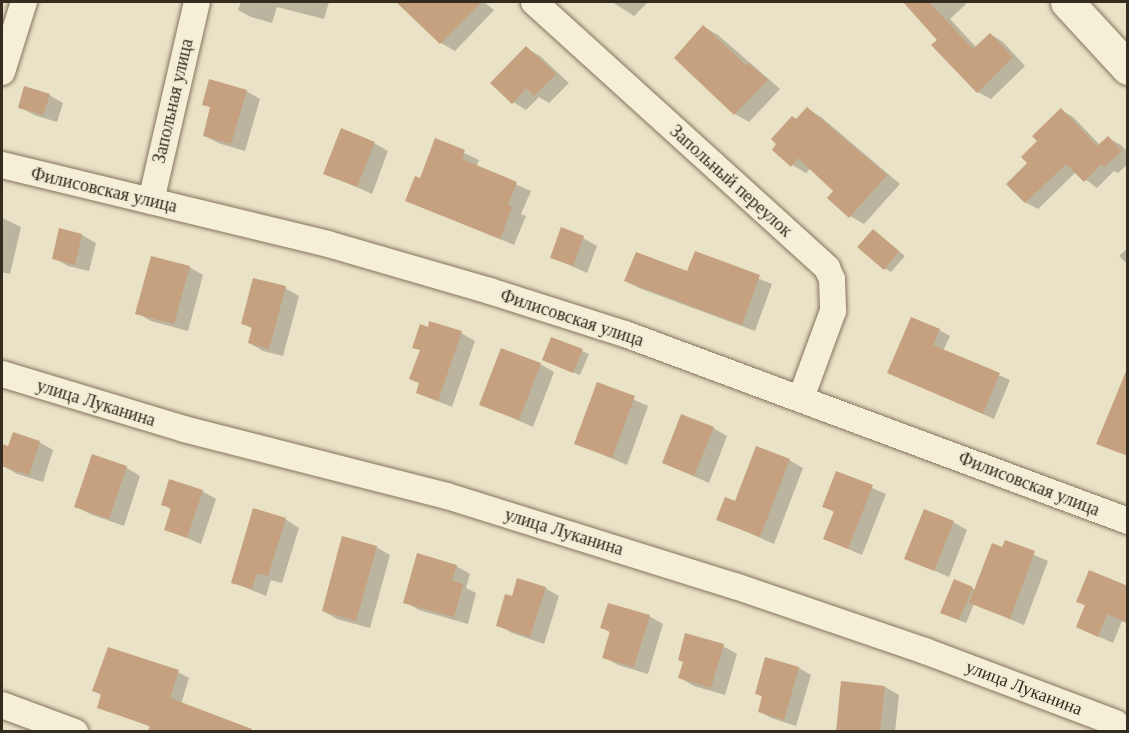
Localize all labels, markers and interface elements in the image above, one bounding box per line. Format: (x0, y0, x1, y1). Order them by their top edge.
street label: Запольная улица (148, 37, 198, 165)
street label: Запольный переулок (665, 120, 797, 242)
street label: Филисовская улица (29, 163, 179, 217)
street label: Филисовская улица (498, 285, 646, 351)
street label: улица Луканина (34, 375, 158, 431)
street label: Филисовская улица (955, 447, 1103, 521)
street label: улица Луканина (502, 504, 626, 560)
street label: улица Луканина (963, 656, 1085, 720)

